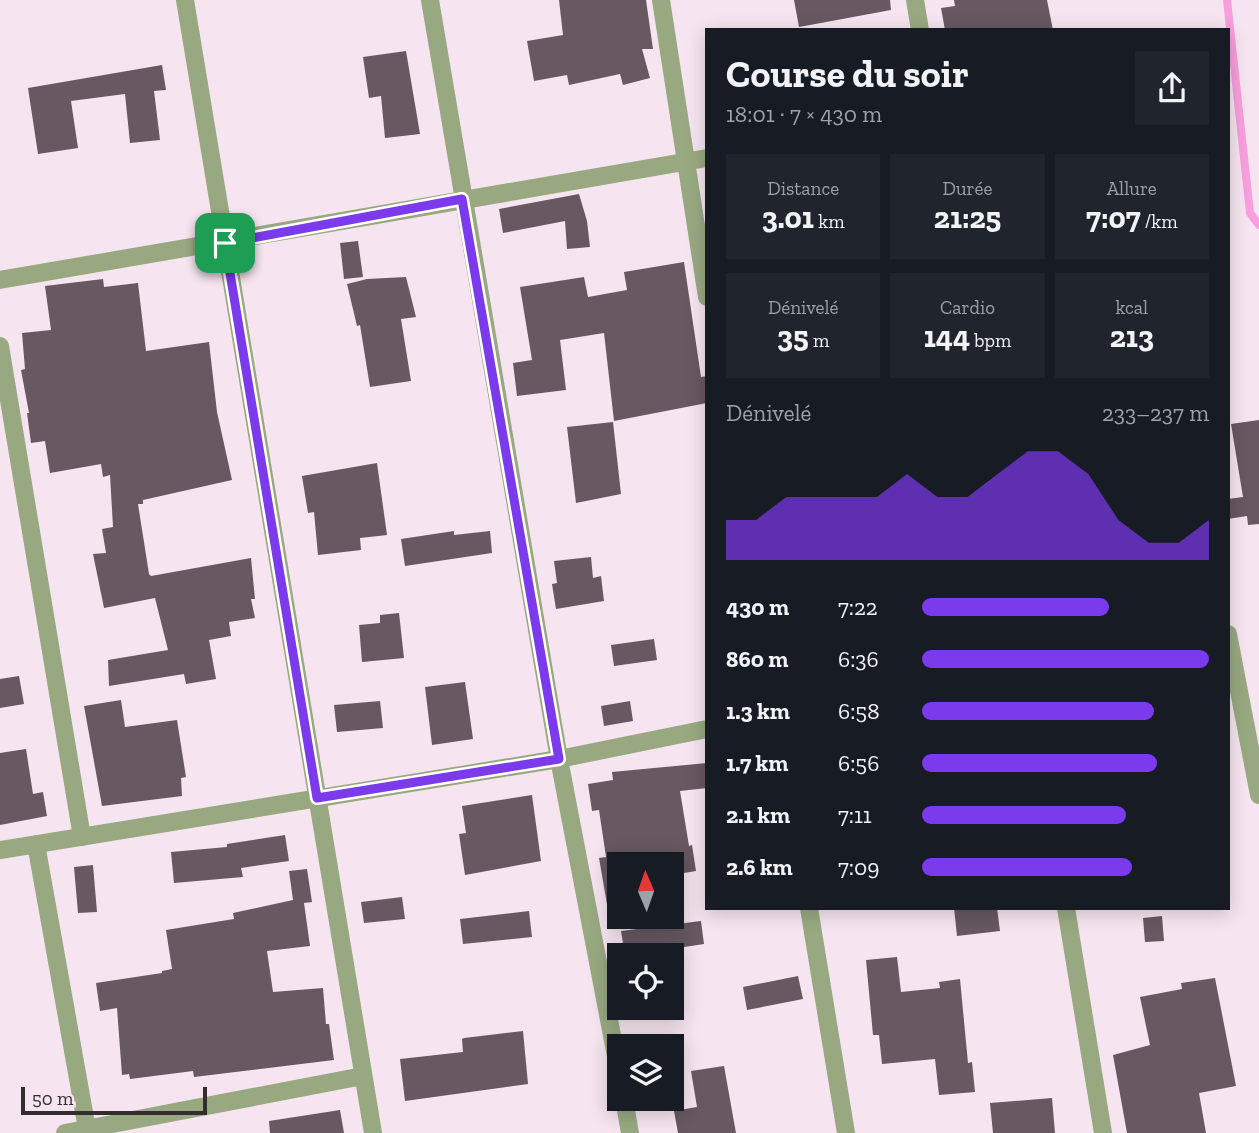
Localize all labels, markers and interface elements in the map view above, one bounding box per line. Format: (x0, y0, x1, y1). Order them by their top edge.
text: Course du soir (726, 51, 969, 97)
button: share (1135, 51, 1209, 125)
text: 18:01 · 7 × 430 m (726, 100, 882, 128)
text: Distance (767, 177, 839, 200)
text: Durée (943, 177, 992, 200)
text: Allure (1107, 177, 1157, 200)
text: 3.01 (762, 200, 814, 236)
text: 21:25 (934, 200, 1001, 236)
text: 7:07 (1086, 200, 1141, 236)
text: km (814, 210, 845, 233)
text: /km (1141, 210, 1178, 233)
pin (195, 213, 255, 273)
icon: arrive (206, 224, 244, 262)
text: Dénivelé (768, 296, 838, 319)
text: Cardio (940, 296, 995, 319)
text: kcal (1116, 296, 1148, 319)
text: 35 (777, 319, 809, 355)
text: 144 (924, 319, 970, 355)
text: 213 (1110, 319, 1154, 355)
text: m (809, 329, 829, 352)
text: bpm (970, 329, 1011, 352)
text: Dénivelé (726, 399, 811, 427)
text: 233–237 m (1102, 399, 1209, 427)
text: 430 m (726, 593, 789, 621)
text: 7:22 (838, 593, 878, 621)
text: 860 m (726, 645, 788, 673)
text: 6:36 (838, 645, 879, 673)
text: 1.3 km (726, 697, 790, 725)
text: 6:58 (838, 697, 880, 725)
text: 1.7 km (726, 749, 788, 777)
text: 6:56 (838, 749, 879, 777)
text: 2.1 km (726, 801, 790, 829)
text: 7:11 (838, 801, 872, 829)
north arrow (607, 852, 684, 929)
map controls (607, 852, 684, 1111)
text: 2.6 km (726, 853, 793, 881)
text: 7:09 (838, 853, 879, 881)
button: locate (607, 943, 684, 1020)
button: layers (607, 1034, 684, 1111)
scale bar (21, 1084, 206, 1116)
text: 50 m (32, 1087, 73, 1110)

